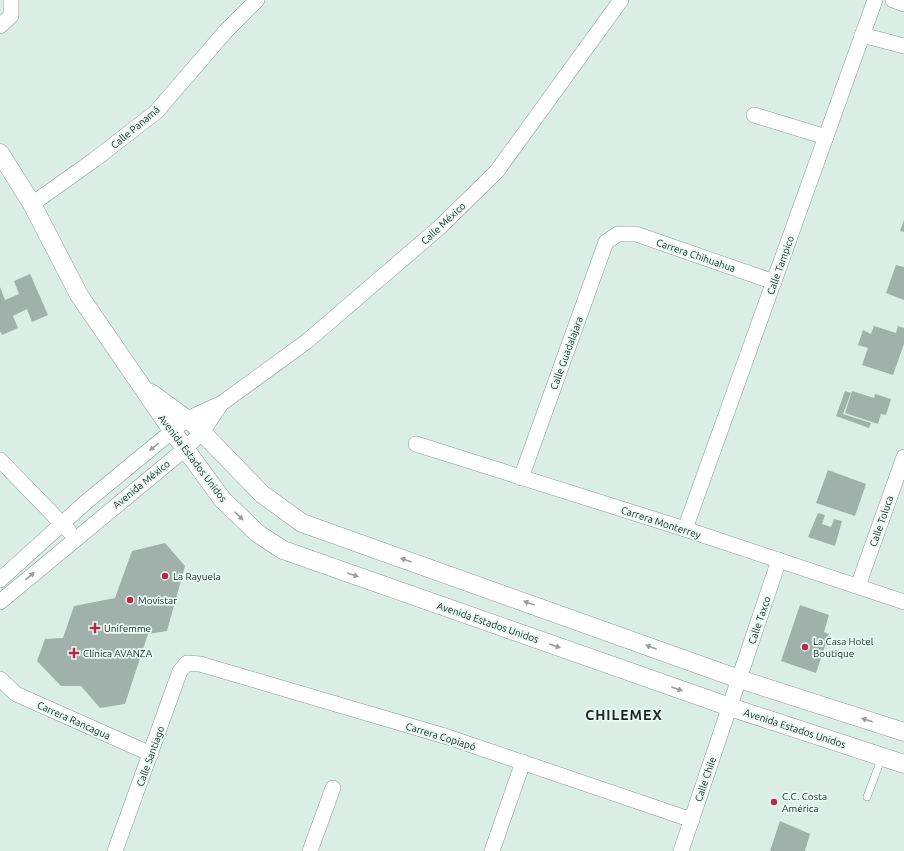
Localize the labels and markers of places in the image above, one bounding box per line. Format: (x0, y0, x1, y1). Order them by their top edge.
marker: La Rayuela (160, 571, 170, 581)
place label: La Rayuela (173, 571, 221, 582)
marker: Movistar (125, 595, 135, 605)
place label: Movistar (138, 595, 177, 606)
marker: Unifemme (89, 622, 101, 634)
place label: Unifemme (104, 623, 151, 634)
place label: La Casa Hotel Boutique (813, 636, 874, 659)
marker: La Casa Hotel Boutique (800, 642, 810, 652)
marker: Clínica AVANZA (68, 647, 80, 659)
place label: Clínica AVANZA (83, 648, 153, 659)
place label: C.C. Costa América (782, 791, 827, 814)
marker: C.C. Costa América (769, 797, 779, 807)

